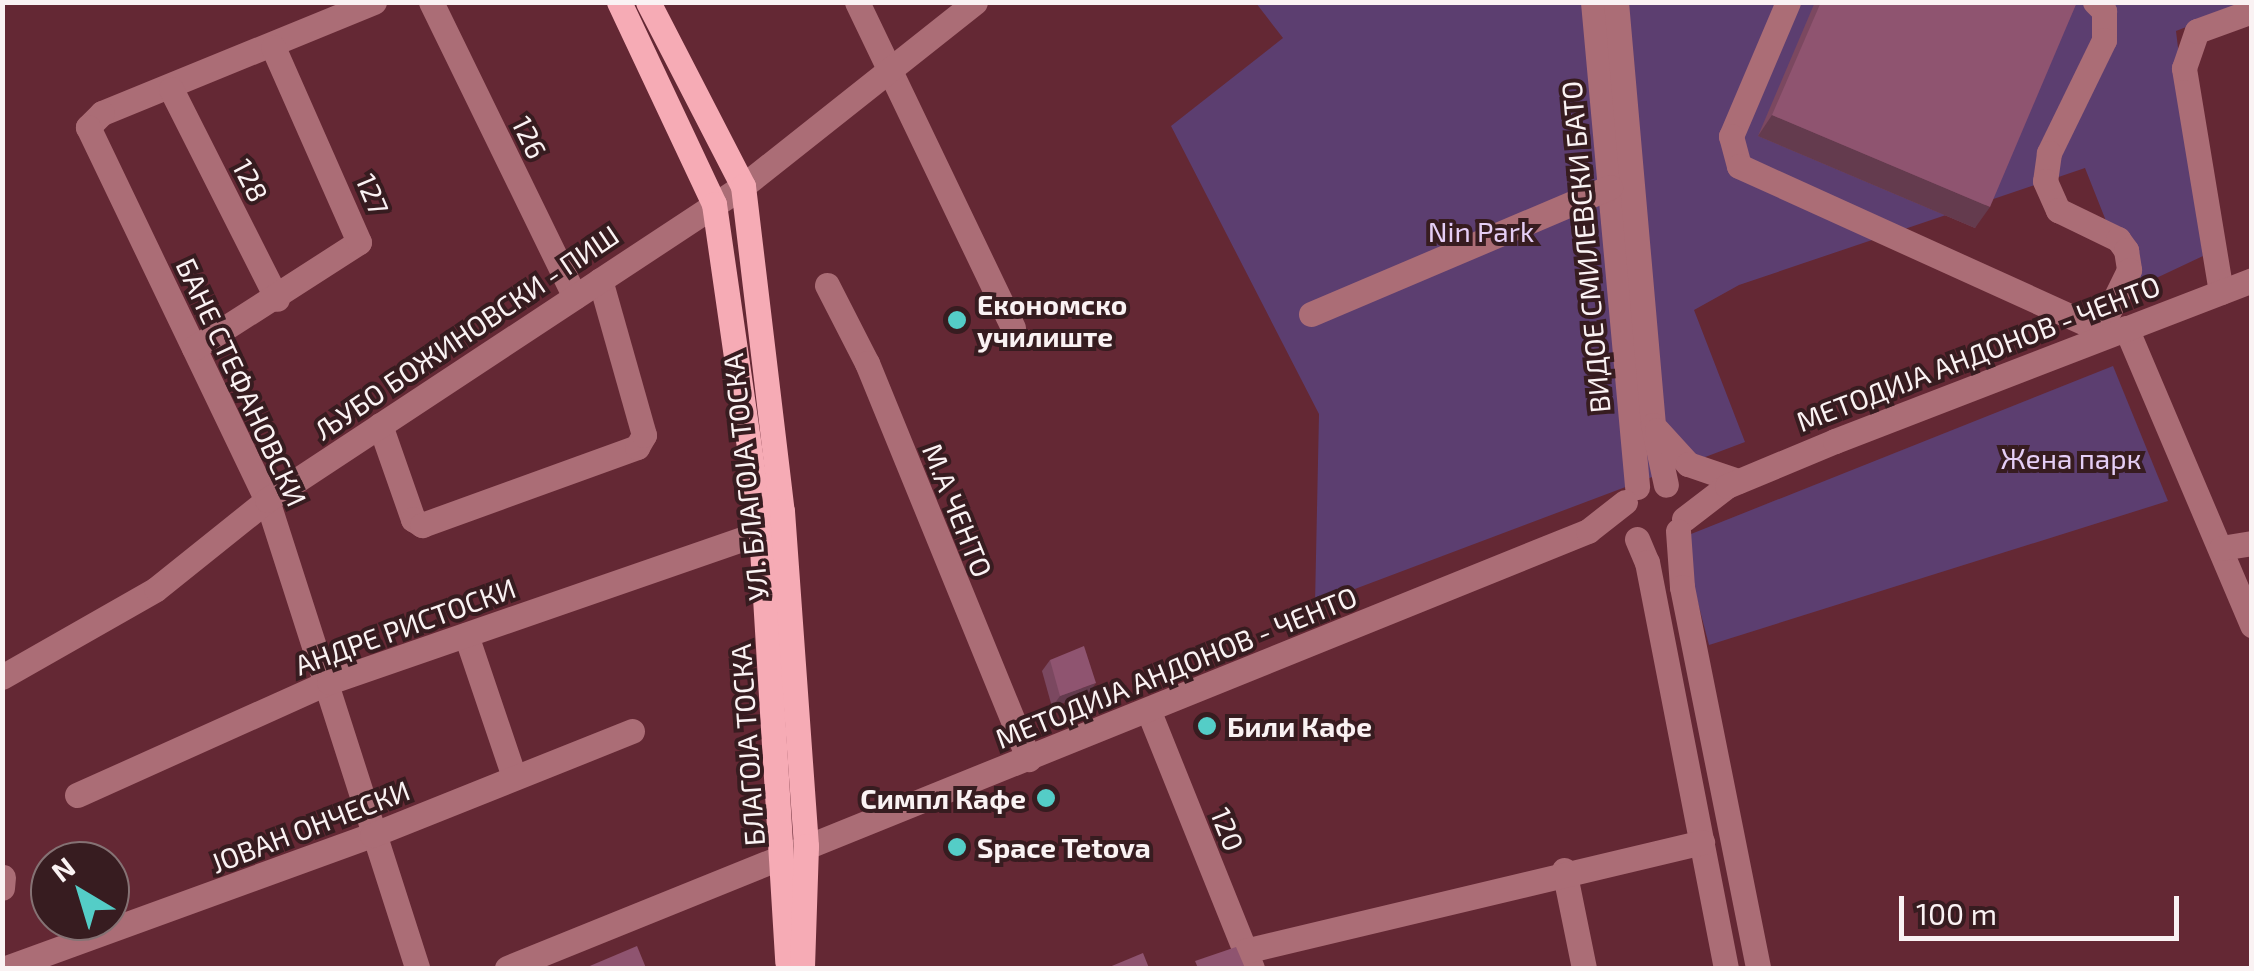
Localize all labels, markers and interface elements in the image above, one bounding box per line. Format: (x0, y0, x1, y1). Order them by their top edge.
street label: ВИДОЕ СМИЛЕВСКИ БАТО (1554, 80, 1616, 414)
street label: 126 (505, 110, 555, 164)
street label: 128 (226, 153, 276, 207)
street label: 127 (349, 168, 397, 220)
park label: Nin Park (1428, 214, 1534, 248)
street label: ЉУБО БОЖИНОВСКИ - ПИШ (307, 217, 625, 447)
street label: БАНЕ СТЕФАНОВСКИ (170, 253, 314, 511)
street label: МЕТОДИЈА АНДОНОВ - ЧЕНТО (1792, 268, 2164, 438)
place label: Економско училиште (977, 287, 1127, 353)
marker: Економско училиште (946, 309, 968, 331)
street label: УЛ. БЛАГОЈА ТОСКА (715, 352, 775, 602)
street label: М.А ЧЕНТО (916, 438, 1000, 582)
park label: Жена парк (2000, 441, 2142, 475)
street label: АНДРЕ РИСТОСКИ (290, 570, 520, 682)
street label: МЕТОДИЈА АНДОНОВ - ЧЕНТО (990, 579, 1362, 755)
street label: БЛАГОЈА ТОСКА (723, 643, 771, 847)
place label: Били Кафе (1227, 709, 1372, 743)
marker: Били Кафе (1196, 715, 1218, 737)
street label: ЈОВАН ОНЧЕСКИ (206, 773, 414, 879)
place label: Симпл Кафе (860, 781, 1026, 815)
marker: Симпл Кафе (1035, 787, 1057, 809)
street label: 120 (1204, 802, 1252, 856)
place label: Space Tetova (977, 830, 1151, 864)
marker: Space Tetova (946, 836, 968, 858)
north arrow (30, 841, 130, 941)
text: N (44, 849, 81, 889)
scale bar (1904, 876, 2184, 938)
text: 100 m (1916, 895, 1997, 931)

